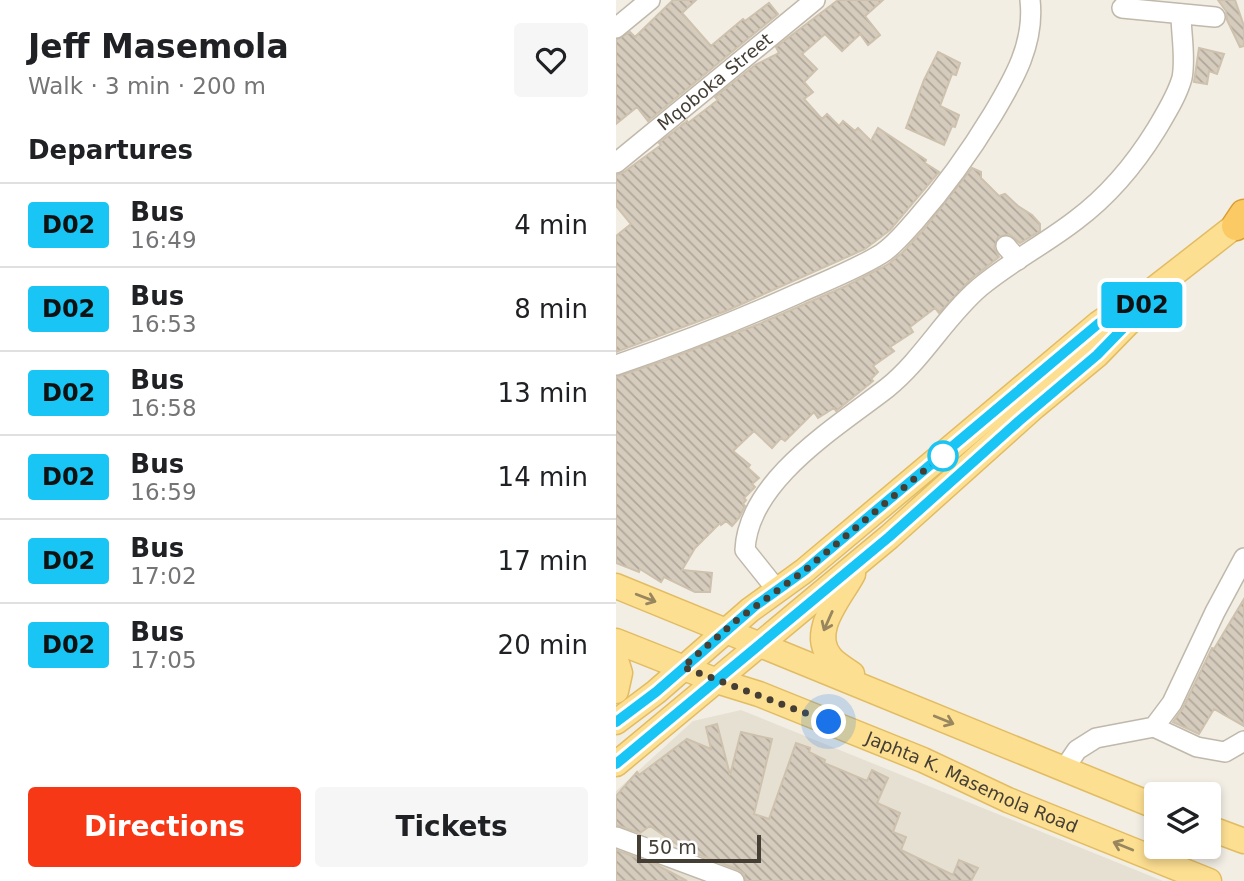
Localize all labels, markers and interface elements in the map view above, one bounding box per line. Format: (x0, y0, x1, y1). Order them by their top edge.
button: heart (514, 23, 588, 97)
text: Jeff Masemola (28, 27, 289, 66)
street label: Mqoboka Street (653, 28, 776, 135)
text: Walk · 3 min · 200 m (28, 73, 266, 99)
text: Departures (28, 135, 193, 165)
text: Bus (130, 197, 184, 227)
text: 4 min (514, 210, 588, 240)
text: D02 (42, 211, 95, 239)
text: 16:49 (130, 227, 197, 253)
text: Bus (130, 281, 184, 311)
line badge: D02 (1102, 282, 1182, 328)
text: D02 (1115, 291, 1169, 319)
text: 8 min (514, 294, 588, 324)
text: D02 (42, 295, 95, 323)
text: 16:53 (130, 311, 197, 337)
text: Bus (130, 365, 184, 395)
text: 13 min (498, 378, 588, 408)
text: D02 (42, 379, 95, 407)
text: 16:58 (130, 395, 197, 421)
unlabelled marker (928, 441, 958, 471)
text: Bus (130, 449, 184, 479)
text: 14 min (498, 462, 588, 492)
text: D02 (42, 463, 95, 491)
text: 16:59 (130, 479, 197, 505)
text: Bus (130, 533, 184, 563)
text: 17 min (498, 546, 588, 576)
text: D02 (42, 547, 95, 575)
text: 17:02 (130, 563, 197, 589)
one-way arrow (635, 593, 656, 606)
one-way arrow (821, 610, 834, 631)
text: Bus (130, 617, 184, 647)
text: 20 min (498, 630, 588, 660)
text: D02 (42, 631, 95, 659)
text: 17:05 (130, 647, 197, 673)
your location (811, 704, 846, 739)
one-way arrow (932, 715, 954, 728)
street label: Japhta K. Masemola Road (862, 727, 1081, 837)
map controls (1144, 782, 1221, 859)
button: layers (1144, 782, 1221, 859)
button: Directions (28, 787, 301, 867)
button: Tickets (315, 787, 588, 867)
scale bar (637, 832, 761, 864)
text: 50 m (648, 836, 697, 858)
one-way arrow (1113, 839, 1135, 852)

